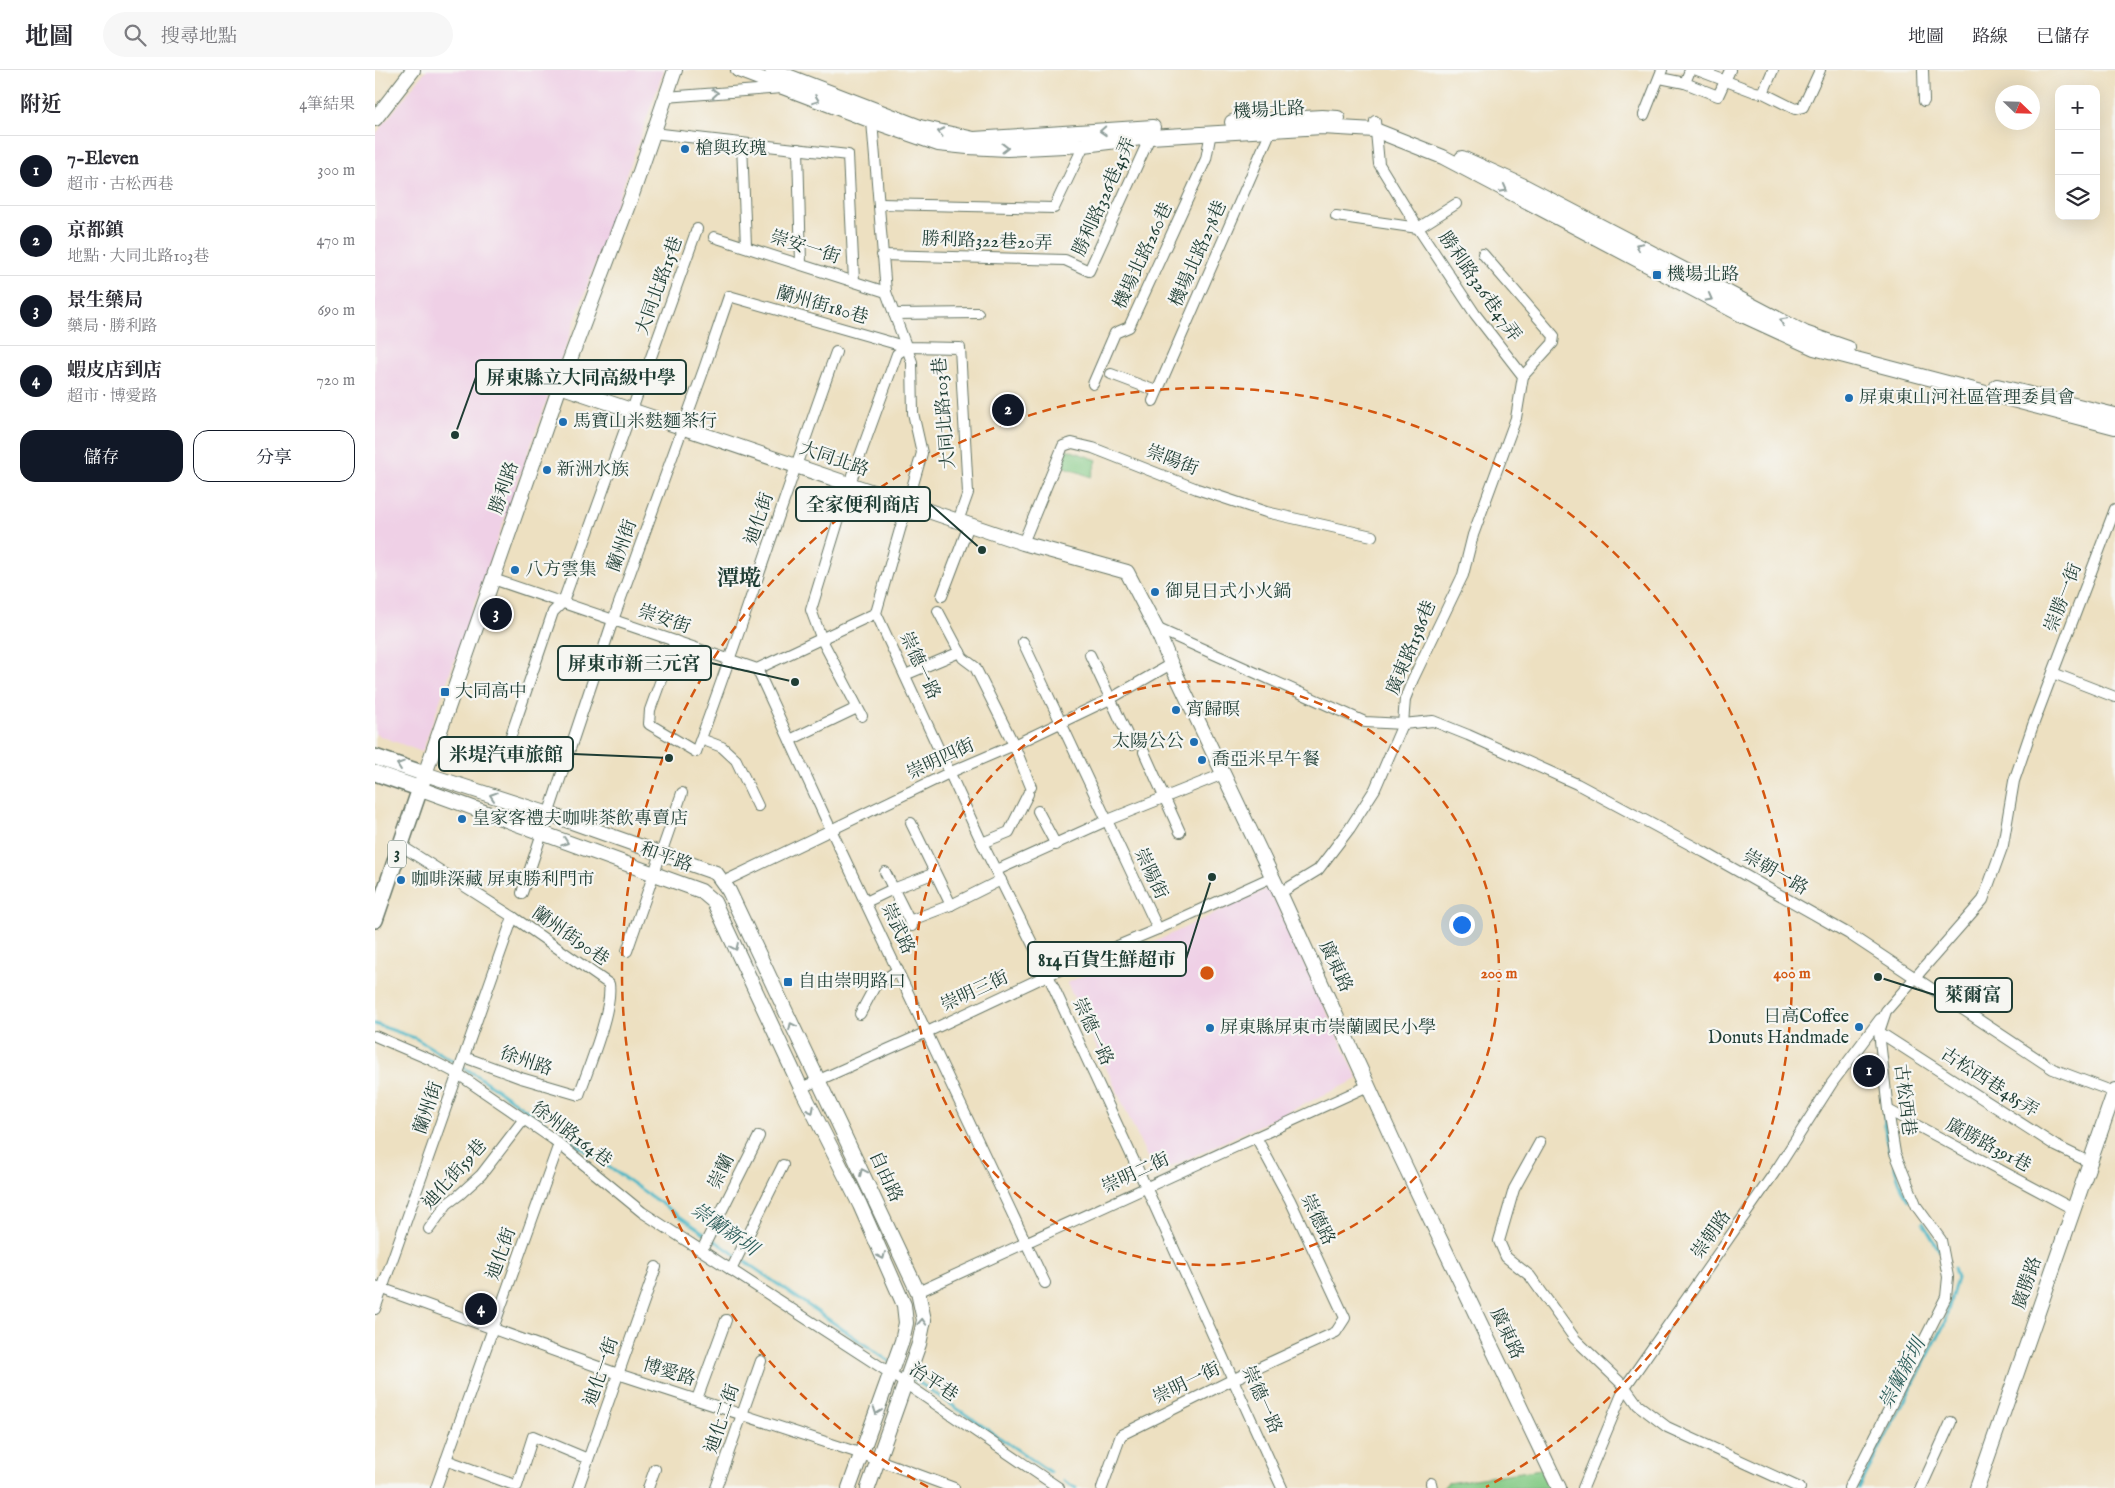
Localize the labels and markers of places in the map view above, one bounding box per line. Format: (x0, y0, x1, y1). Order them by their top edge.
place label: 槍與玫瑰 (695, 138, 767, 161)
marker: 槍與玫瑰 (679, 143, 691, 155)
place label: 機場北路 (1667, 264, 1739, 287)
marker: 機場北路 (1651, 269, 1663, 281)
callout: 屏東縣立大同高級中學 (476, 360, 686, 394)
place label: 屏東東山河社區管理委員會 (1859, 387, 2075, 410)
pin: 2 (992, 391, 1024, 429)
marker: 屏東東山河社區管理委員會 (1843, 392, 1855, 404)
place label: 馬寶山米麩麵茶行 (573, 411, 717, 434)
marker: 馬寶山米麩麵茶行 (557, 416, 569, 428)
place label: 新洲水族 (557, 459, 629, 482)
marker: 新洲水族 (541, 464, 553, 476)
callout: 全家便利商店 (796, 487, 930, 521)
place label: 八方雲集 (525, 559, 597, 582)
marker: 八方雲集 (509, 564, 521, 576)
place label: 御見日式小火鍋 (1165, 581, 1291, 604)
marker: 御見日式小火鍋 (1149, 586, 1161, 598)
pin: 3 (480, 595, 512, 633)
callout: 屏東市新三元宮 (558, 646, 711, 680)
place label: 大同高中 (455, 681, 527, 704)
marker: 大同高中 (439, 686, 451, 698)
place label: 宵歸暝 (1186, 699, 1240, 722)
marker: 宵歸暝 (1170, 704, 1182, 716)
place label: 太陽公公 (1112, 731, 1184, 754)
marker: 太陽公公 (1188, 736, 1200, 748)
callout: 米堤汽車旅館 (439, 737, 573, 771)
place label: 喬亞米早午餐 (1212, 749, 1320, 772)
marker: 喬亞米早午餐 (1196, 754, 1208, 766)
place label: 皇家客禮夫咖啡茶飲專賣店 (472, 808, 688, 831)
marker: 皇家客禮夫咖啡茶飲專賣店 (456, 813, 468, 825)
place label: 咖啡深藏 屏東勝利門市 (411, 869, 595, 892)
marker: 咖啡深藏 屏東勝利門市 (395, 874, 407, 886)
callout: 814百貨生鮮超市 (1028, 942, 1186, 976)
centre of rings (1198, 964, 1216, 982)
place label: 自由崇明路口 (798, 971, 906, 994)
marker: 自由崇明路口 (782, 976, 794, 988)
callout: 萊爾富 (1935, 978, 2012, 1012)
place label: 日高Coffee Donuts Handmade (1708, 1006, 1849, 1050)
place label: 屏東縣屏東市崇蘭國民小學 (1220, 1017, 1436, 1040)
marker: 日高Coffee Donuts Handmade (1853, 1021, 1865, 1033)
marker: 屏東縣屏東市崇蘭國民小學 (1204, 1022, 1216, 1034)
pin: 1 (1853, 1052, 1885, 1090)
pin: 4 (465, 1290, 497, 1328)

